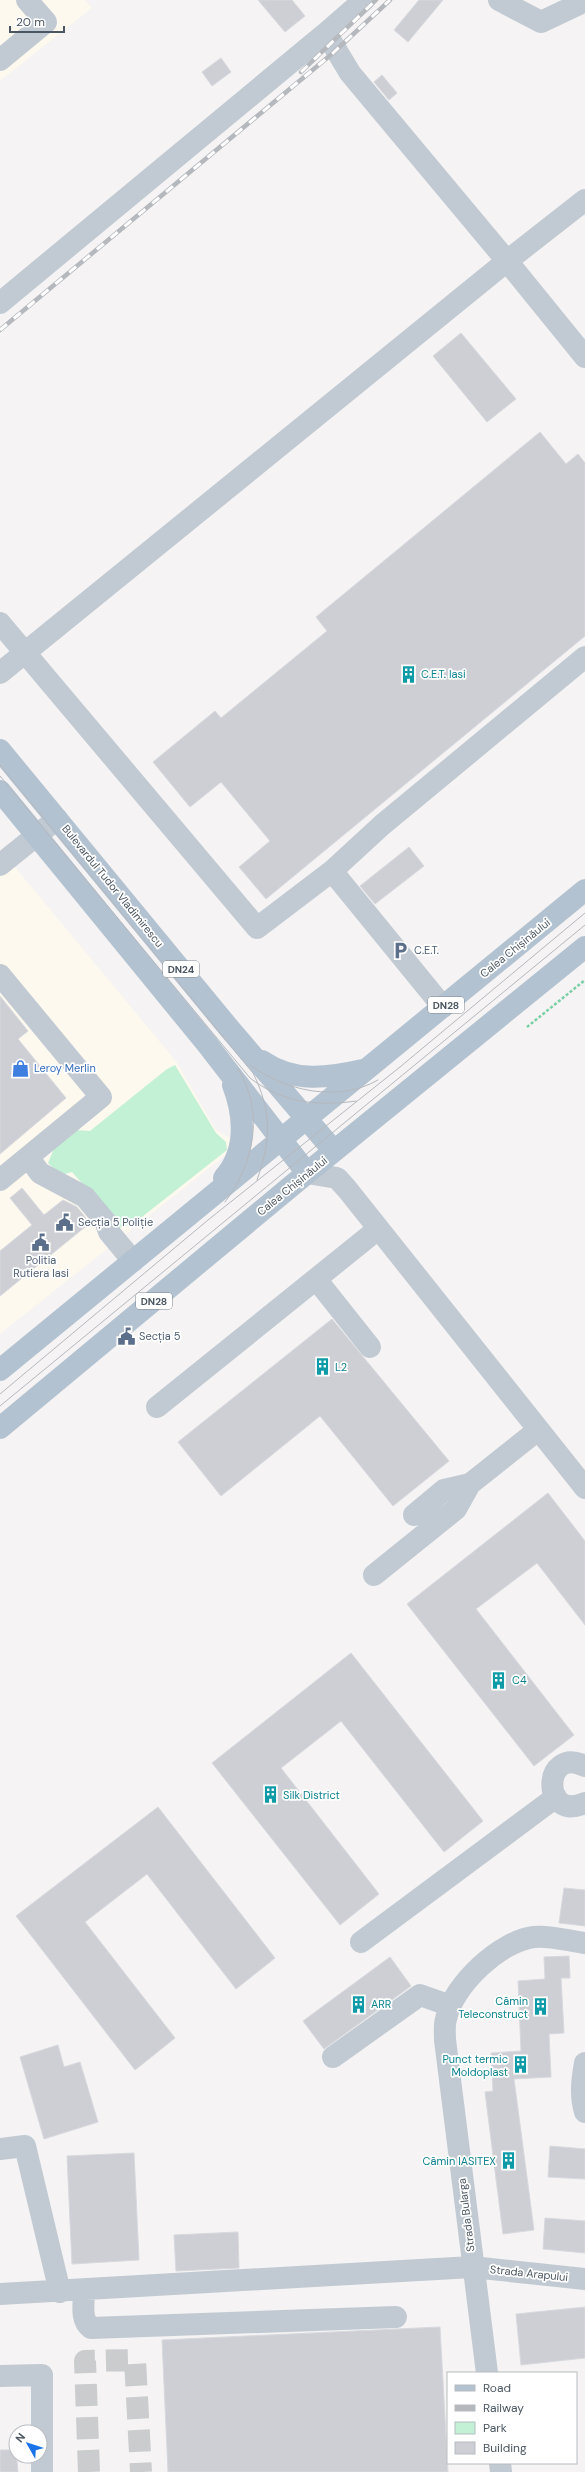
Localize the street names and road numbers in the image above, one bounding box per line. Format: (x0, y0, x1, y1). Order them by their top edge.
street label: Bulevardul Tudor Vladimirescu (59, 822, 167, 950)
street label: Calea Chișinăului (477, 915, 553, 981)
road number: DN24 (163, 961, 199, 977)
road number: DN28 (428, 997, 464, 1013)
street label: Calea Chișinăului (254, 1153, 330, 1219)
road number: DN28 (136, 1293, 172, 1309)
street label: Strada Bularga (455, 2177, 477, 2253)
street label: Strada Arapului (489, 2262, 569, 2284)

